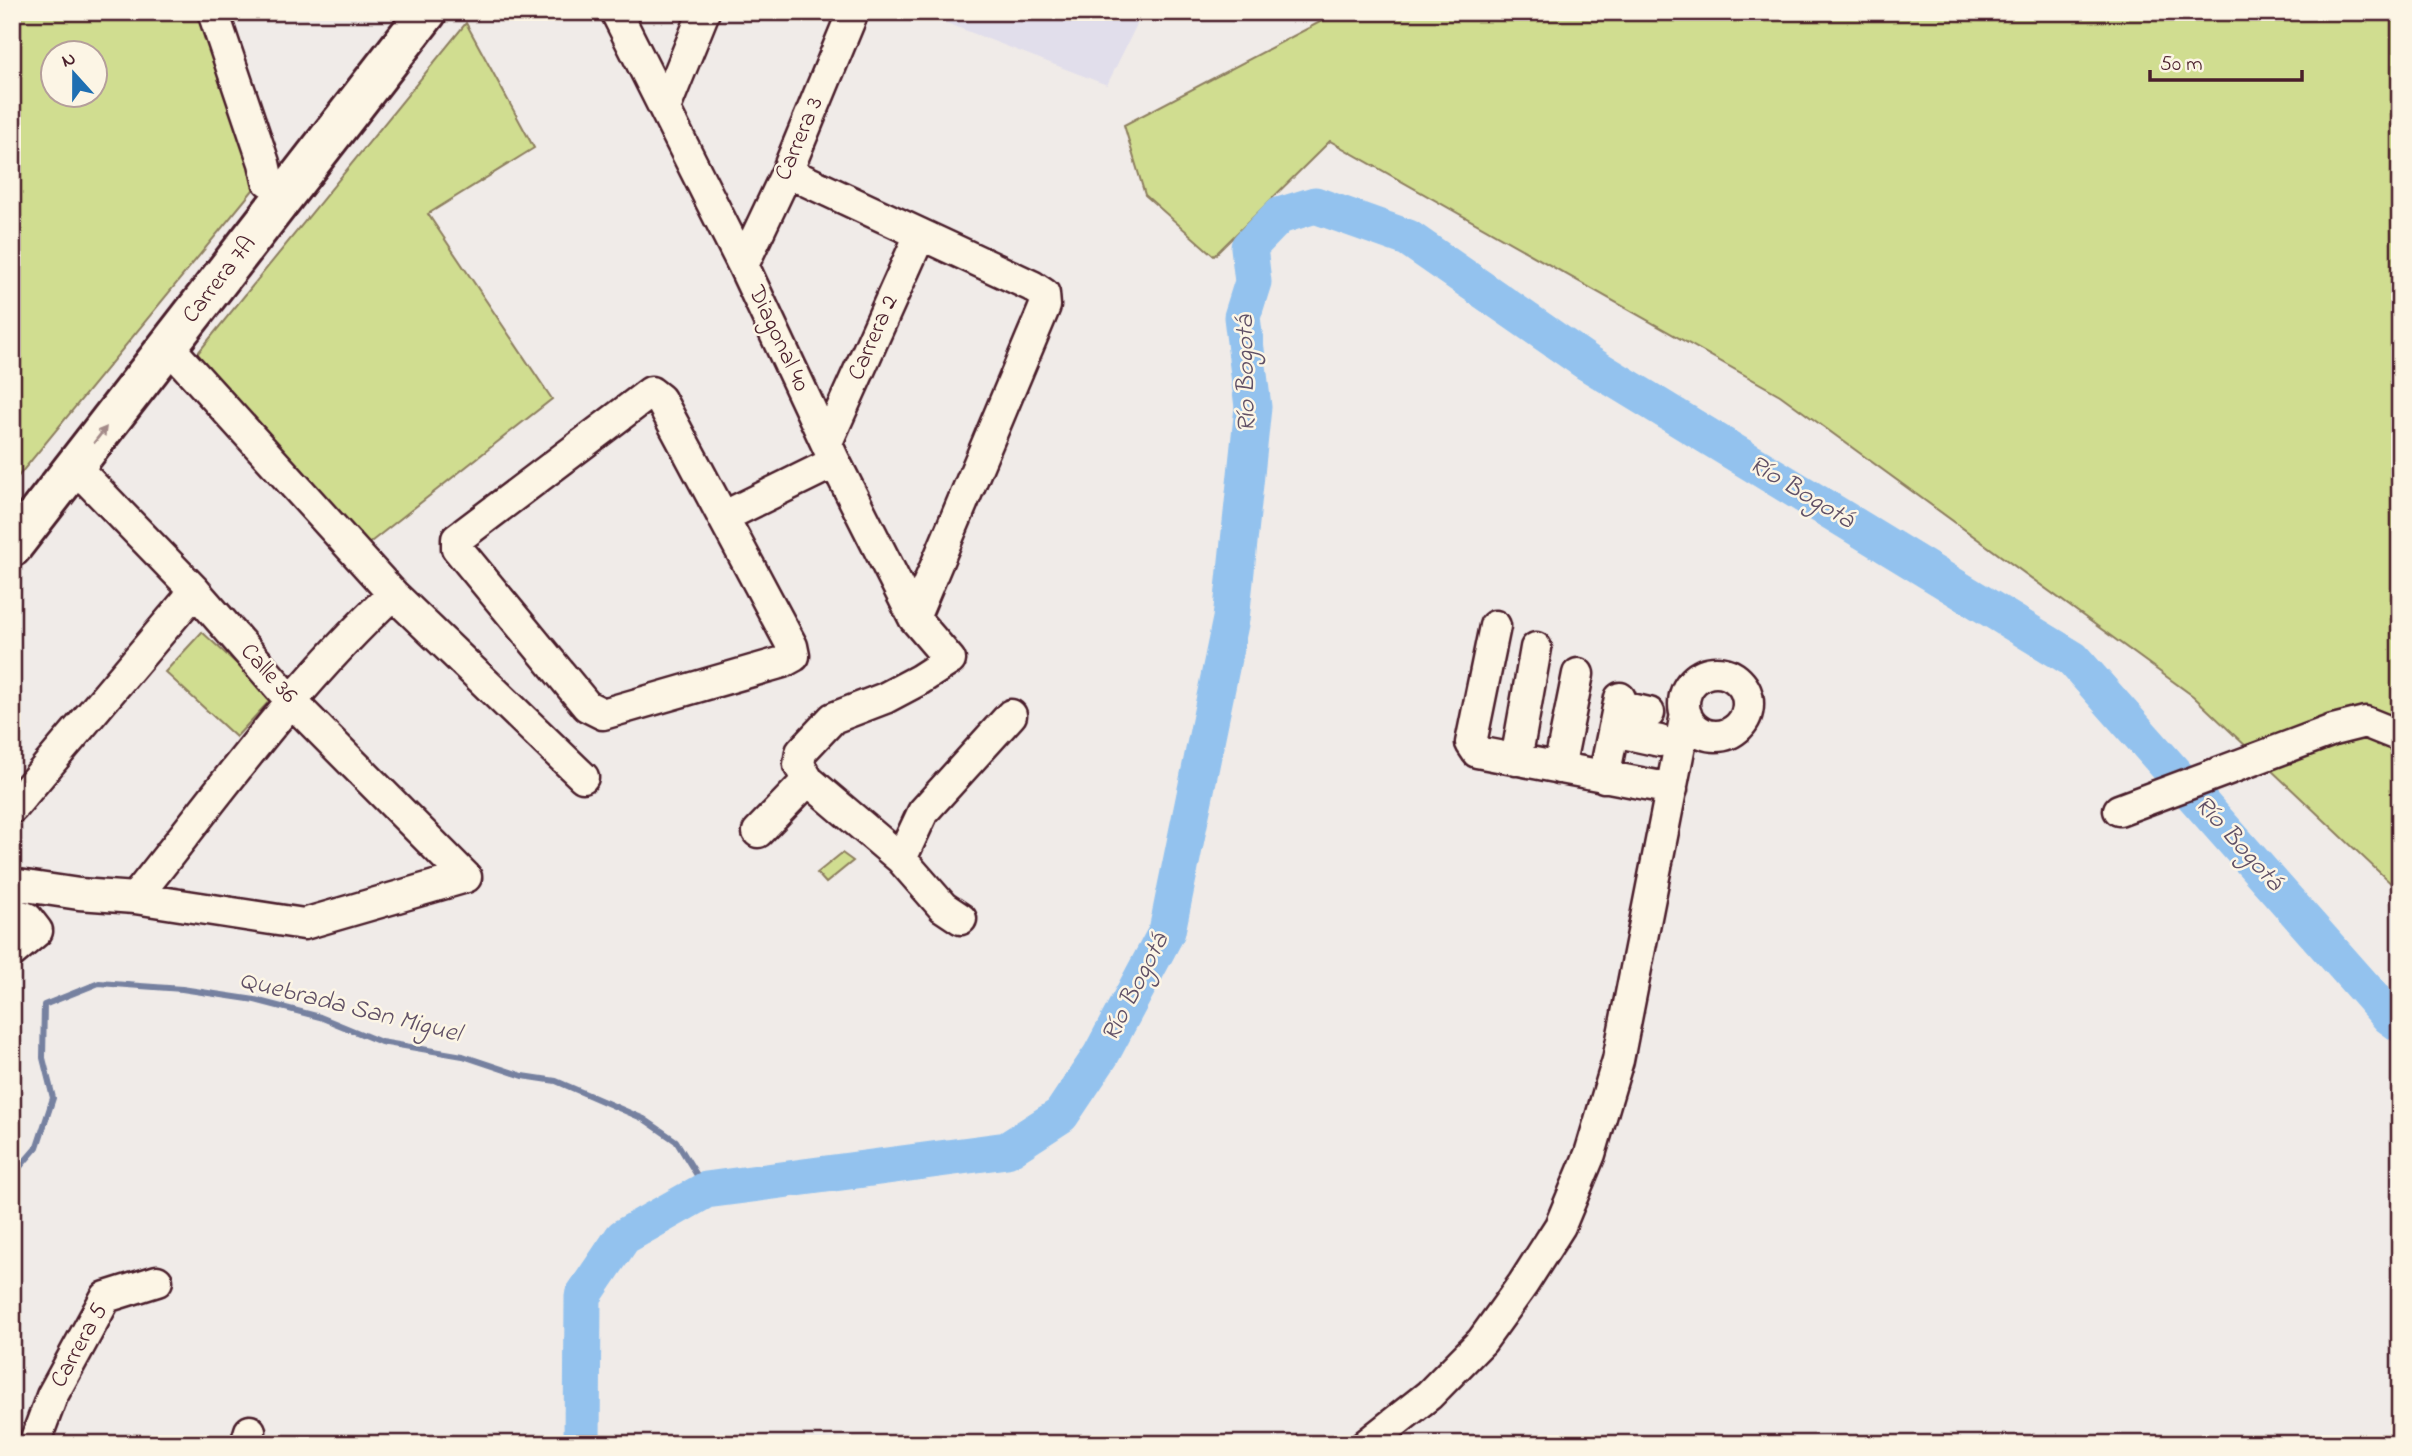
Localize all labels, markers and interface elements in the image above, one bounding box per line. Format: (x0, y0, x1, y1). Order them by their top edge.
north arrow (38, 38, 108, 108)
scale bar (2150, 38, 2302, 82)
text: N (58, 45, 80, 75)
text: 50 m (2160, 50, 2203, 80)
street label: Carrera 3 (767, 92, 833, 186)
street label: Carrera 7A (175, 229, 265, 331)
street label: Diagonal 40 (738, 279, 818, 398)
street label: Carrera 2 (840, 290, 908, 386)
water label: Río Bogotá (1227, 313, 1267, 433)
one-way arrow (92, 427, 107, 445)
water label: Río Bogotá (1741, 447, 1863, 540)
street label: Calle 36 (231, 636, 305, 713)
water label: Río Bogotá (2185, 788, 2293, 902)
water label: Río Bogotá (1092, 926, 1180, 1049)
water label: Quebrada San Miguel (235, 962, 467, 1055)
street label: Carrera 5 (42, 1297, 118, 1395)

